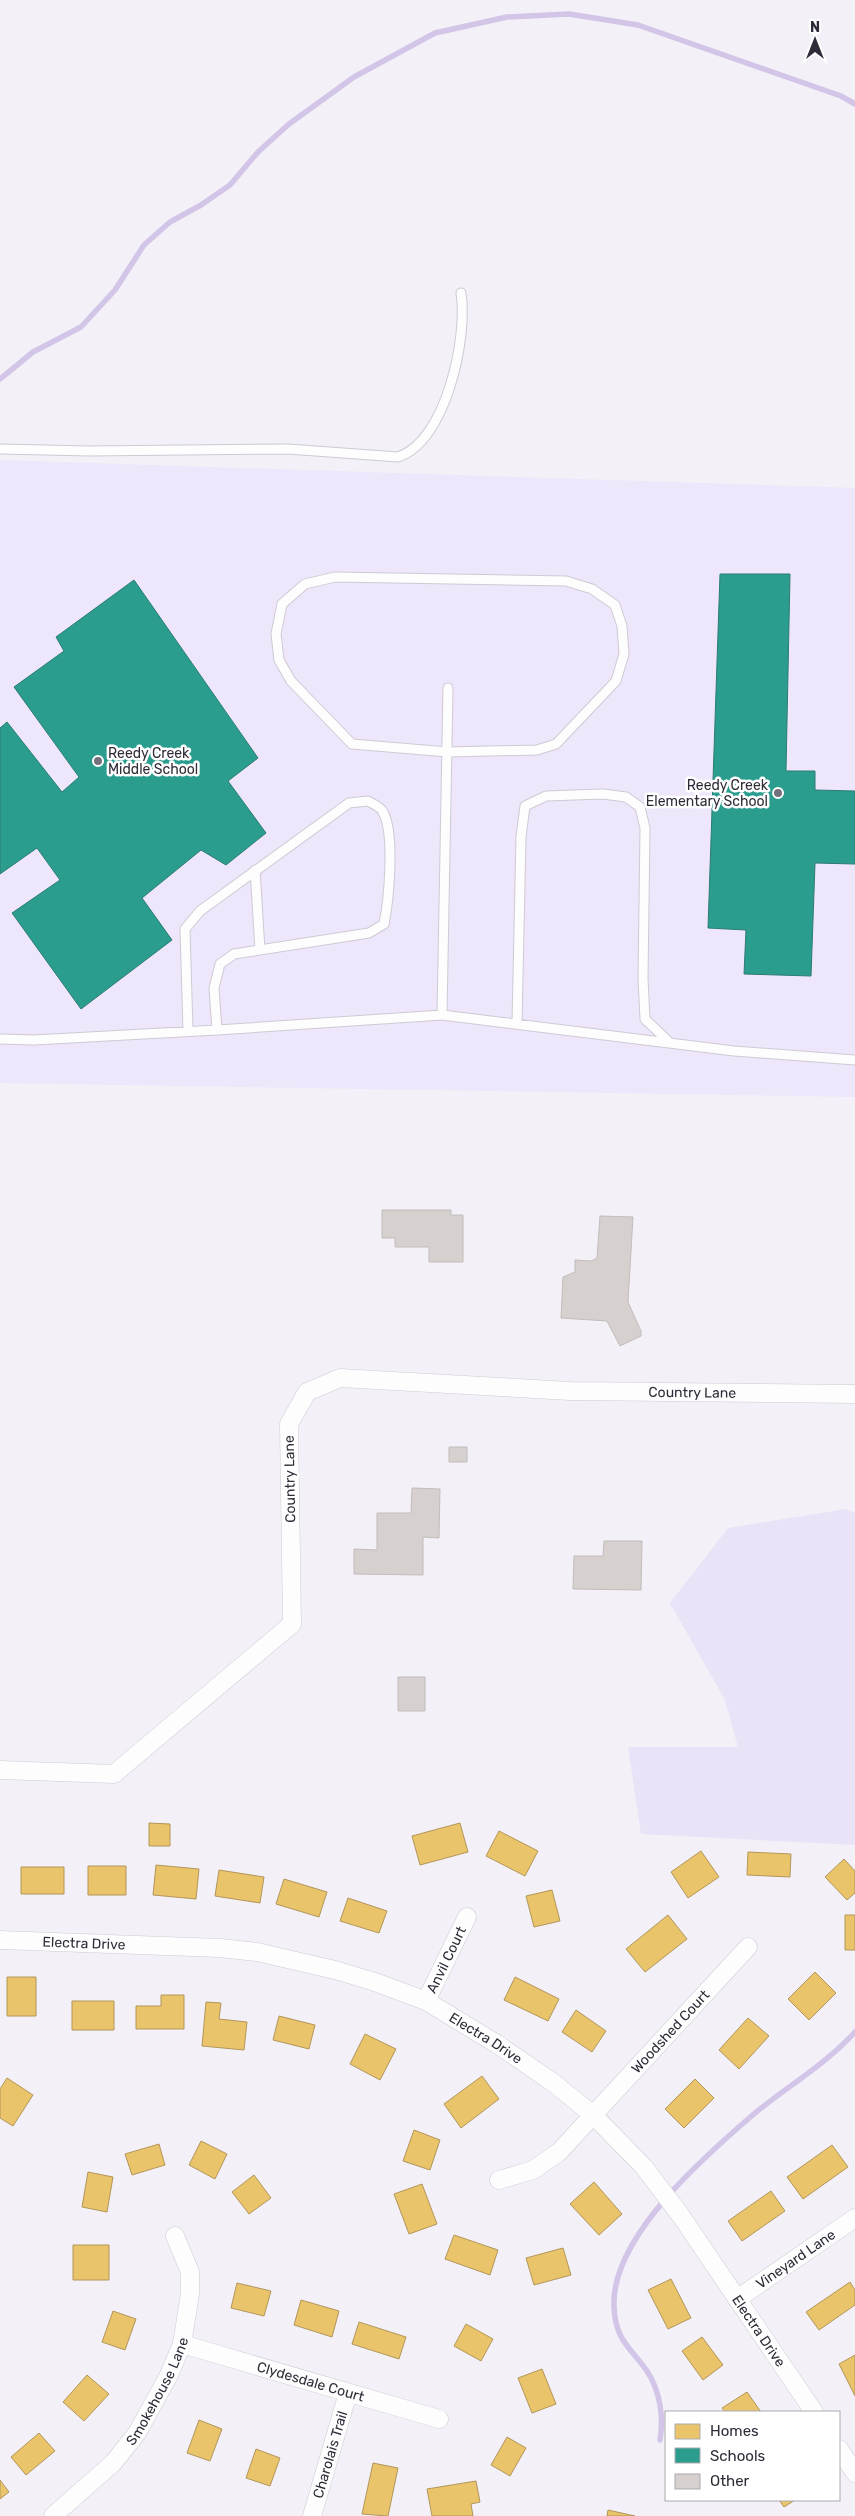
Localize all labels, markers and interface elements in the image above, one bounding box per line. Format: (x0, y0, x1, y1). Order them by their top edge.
north arrow (790, 15, 840, 65)
text: N (810, 19, 820, 36)
place label: Reedy Creek Middle School (108, 745, 198, 778)
marker: Reedy Creek Middle School (92, 755, 104, 767)
place label: Reedy Creek Elementary School (646, 777, 769, 810)
marker: Reedy Creek Elementary School (772, 787, 784, 799)
street label: Country Lane (648, 1383, 736, 1401)
street label: Country Lane (281, 1435, 299, 1523)
street label: Anvil Court (423, 1923, 470, 1996)
street label: Electra Drive (42, 1933, 126, 1953)
street label: Woodshed Court (628, 1986, 713, 2077)
street label: Electra Drive (446, 2009, 526, 2068)
street label: Vineyard Lane (753, 2225, 839, 2292)
street label: Electra Drive (729, 2292, 789, 2370)
street label: Smokehouse Lane (122, 2336, 191, 2449)
street label: Clydesdale Court (255, 2358, 367, 2405)
street label: Charolais Trail (309, 2409, 351, 2500)
legend (665, 2411, 840, 2501)
text: Homes (710, 2422, 759, 2440)
text: Schools (710, 2447, 766, 2465)
text: Other (710, 2472, 750, 2490)

